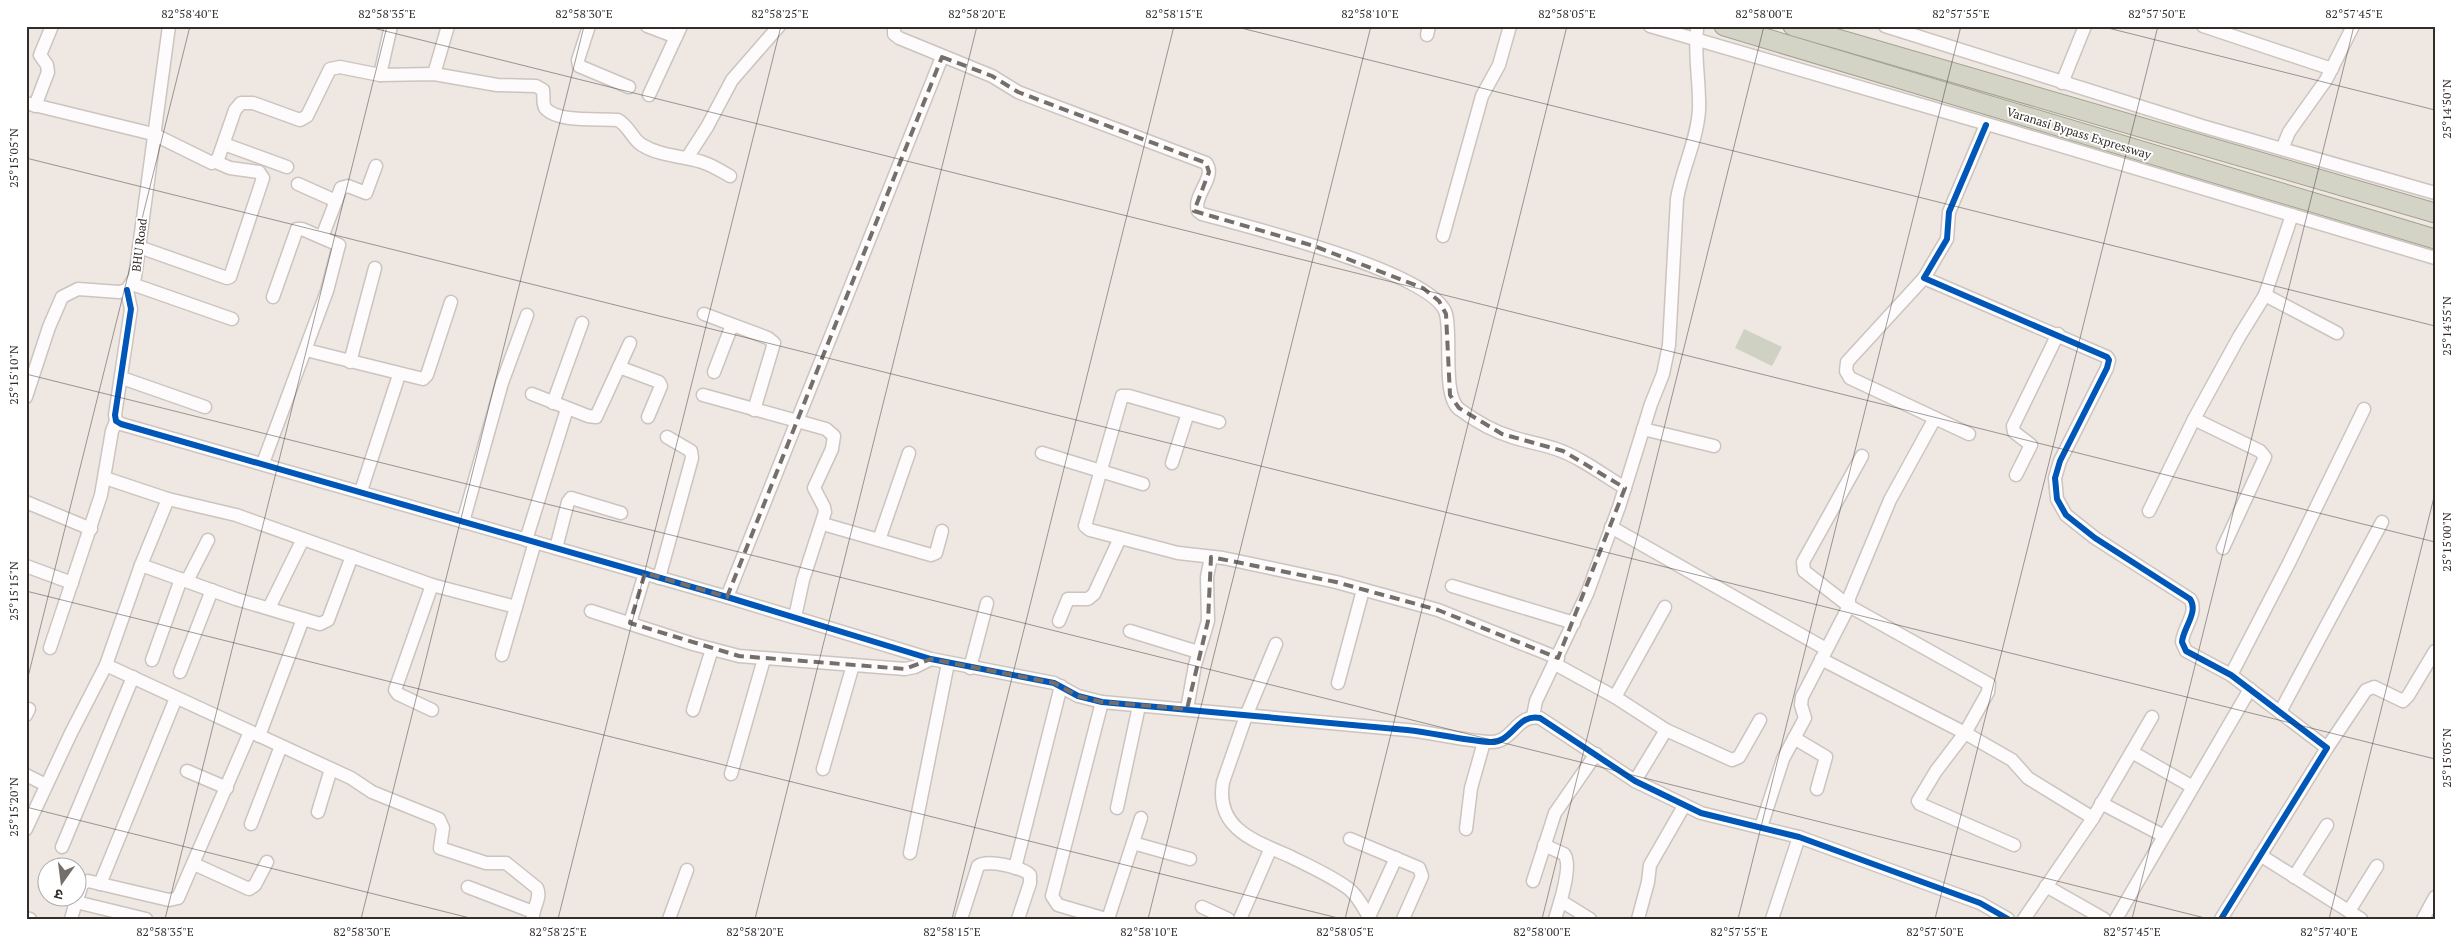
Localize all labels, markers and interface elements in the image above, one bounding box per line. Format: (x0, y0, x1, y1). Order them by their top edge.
text: 82°58'40"E (161, 6, 219, 21)
text: 82°58'35"E (358, 6, 416, 21)
text: 82°58'30"E (555, 6, 613, 21)
text: 82°58'25"E (751, 6, 809, 21)
text: 82°58'20"E (948, 6, 1006, 21)
text: 82°58'15"E (1145, 6, 1203, 21)
text: 82°58'10"E (1341, 6, 1399, 21)
text: 82°58'05"E (1538, 6, 1596, 21)
text: 82°58'00"E (1735, 6, 1793, 21)
text: 82°57'55"E (1932, 6, 1990, 21)
text: 82°57'50"E (2128, 6, 2186, 21)
text: 82°57'45"E (2325, 6, 2383, 21)
text: 25°14'50"N (2439, 79, 2454, 139)
street label: Varanasi Bypass Expressway (2005, 104, 2154, 162)
text: 25°15'05"N (6, 128, 21, 188)
street label: BHU Road (128, 217, 150, 273)
text: 25°14'55"N (2439, 296, 2454, 356)
text: 25°15'10"N (6, 345, 21, 405)
text: 25°15'00"N (2439, 512, 2454, 572)
text: 25°15'15"N (6, 561, 21, 621)
text: 25°15'05"N (2439, 728, 2454, 788)
text: 25°15'20"N (6, 777, 21, 837)
north arrow (38, 858, 88, 908)
text: उ (52, 885, 65, 905)
text: 82°58'35"E (136, 924, 194, 939)
text: 82°58'30"E (333, 924, 391, 939)
text: 82°58'25"E (529, 924, 587, 939)
text: 82°58'20"E (726, 924, 784, 939)
text: 82°58'15"E (923, 924, 981, 939)
text: 82°58'10"E (1120, 924, 1178, 939)
text: 82°58'05"E (1316, 924, 1374, 939)
text: 82°58'00"E (1513, 924, 1571, 939)
text: 82°57'55"E (1710, 924, 1768, 939)
text: 82°57'50"E (1906, 924, 1964, 939)
text: 82°57'45"E (2103, 924, 2161, 939)
text: 82°57'40"E (2300, 924, 2358, 939)

